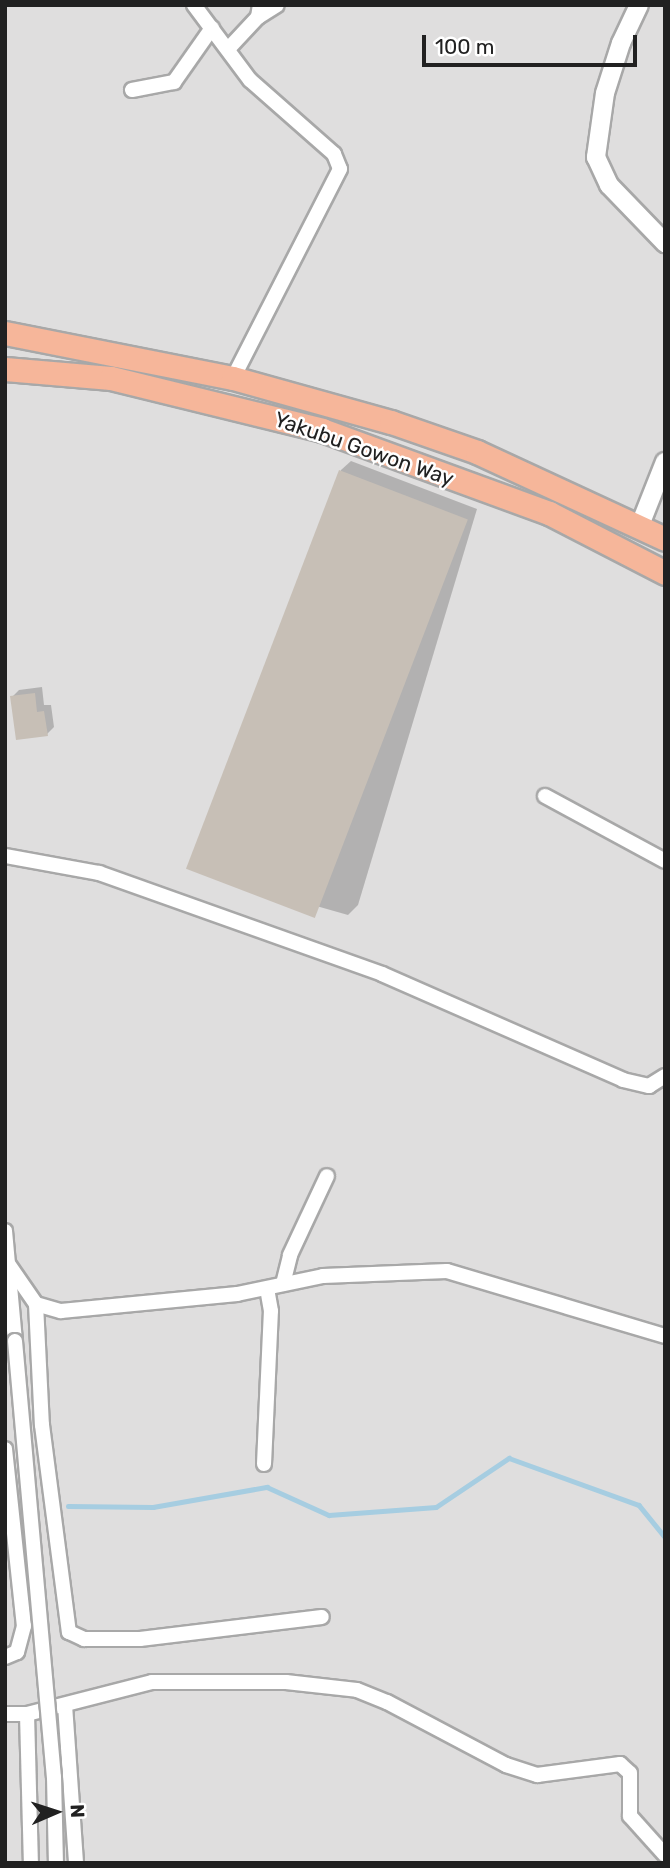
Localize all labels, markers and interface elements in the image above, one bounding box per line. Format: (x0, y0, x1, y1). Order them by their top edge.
scale bar (425, 21, 640, 65)
text: 100 m (435, 34, 494, 59)
street label: Yakubu Gowon Way (271, 406, 457, 492)
north arrow (21, 1777, 91, 1847)
text: N (66, 1803, 89, 1818)

